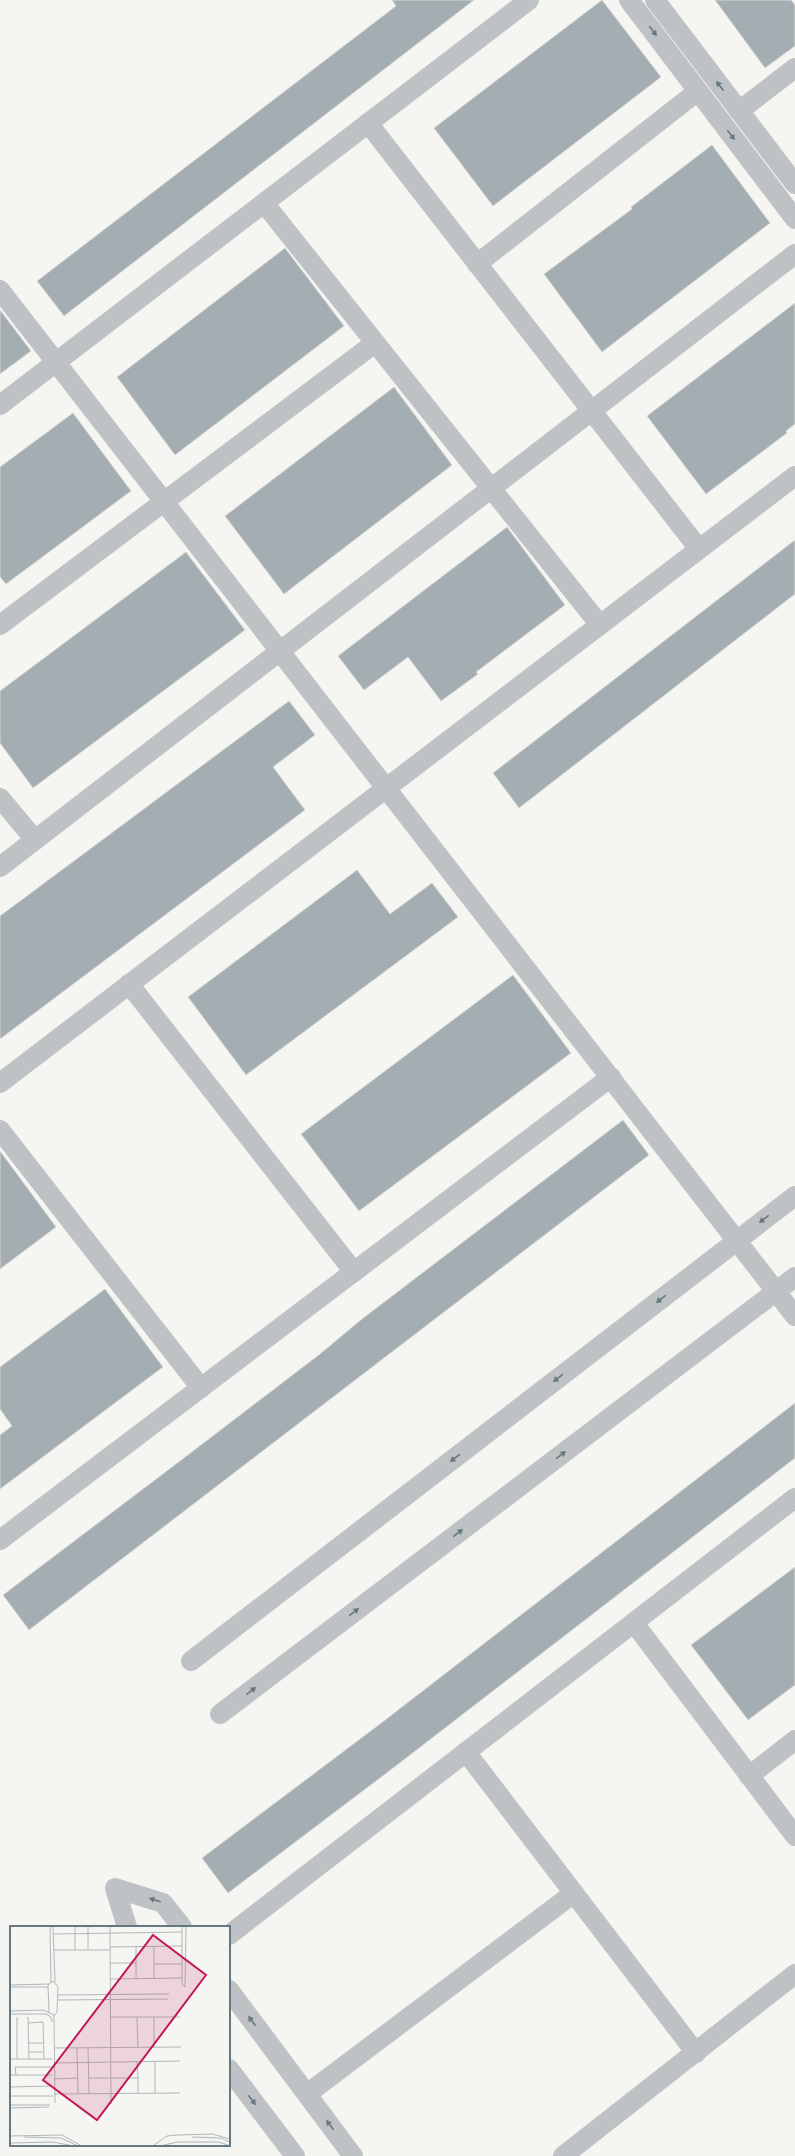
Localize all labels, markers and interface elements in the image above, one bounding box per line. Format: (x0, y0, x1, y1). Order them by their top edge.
one-way arrow (648, 26, 657, 37)
one-way arrow (716, 81, 725, 92)
one-way arrow (727, 129, 735, 140)
one-way arrow (759, 1215, 770, 1224)
one-way arrow (656, 1295, 667, 1303)
one-way arrow (553, 1374, 564, 1383)
one-way arrow (556, 1450, 567, 1459)
one-way arrow (450, 1453, 461, 1462)
one-way arrow (452, 1529, 463, 1538)
one-way arrow (349, 1608, 360, 1616)
one-way arrow (245, 1686, 256, 1695)
one-way arrow (149, 1897, 161, 1903)
inset map (10, 1926, 230, 2146)
one-way arrow (248, 2015, 256, 2026)
one-way arrow (248, 2094, 257, 2105)
one-way arrow (326, 2119, 334, 2130)

